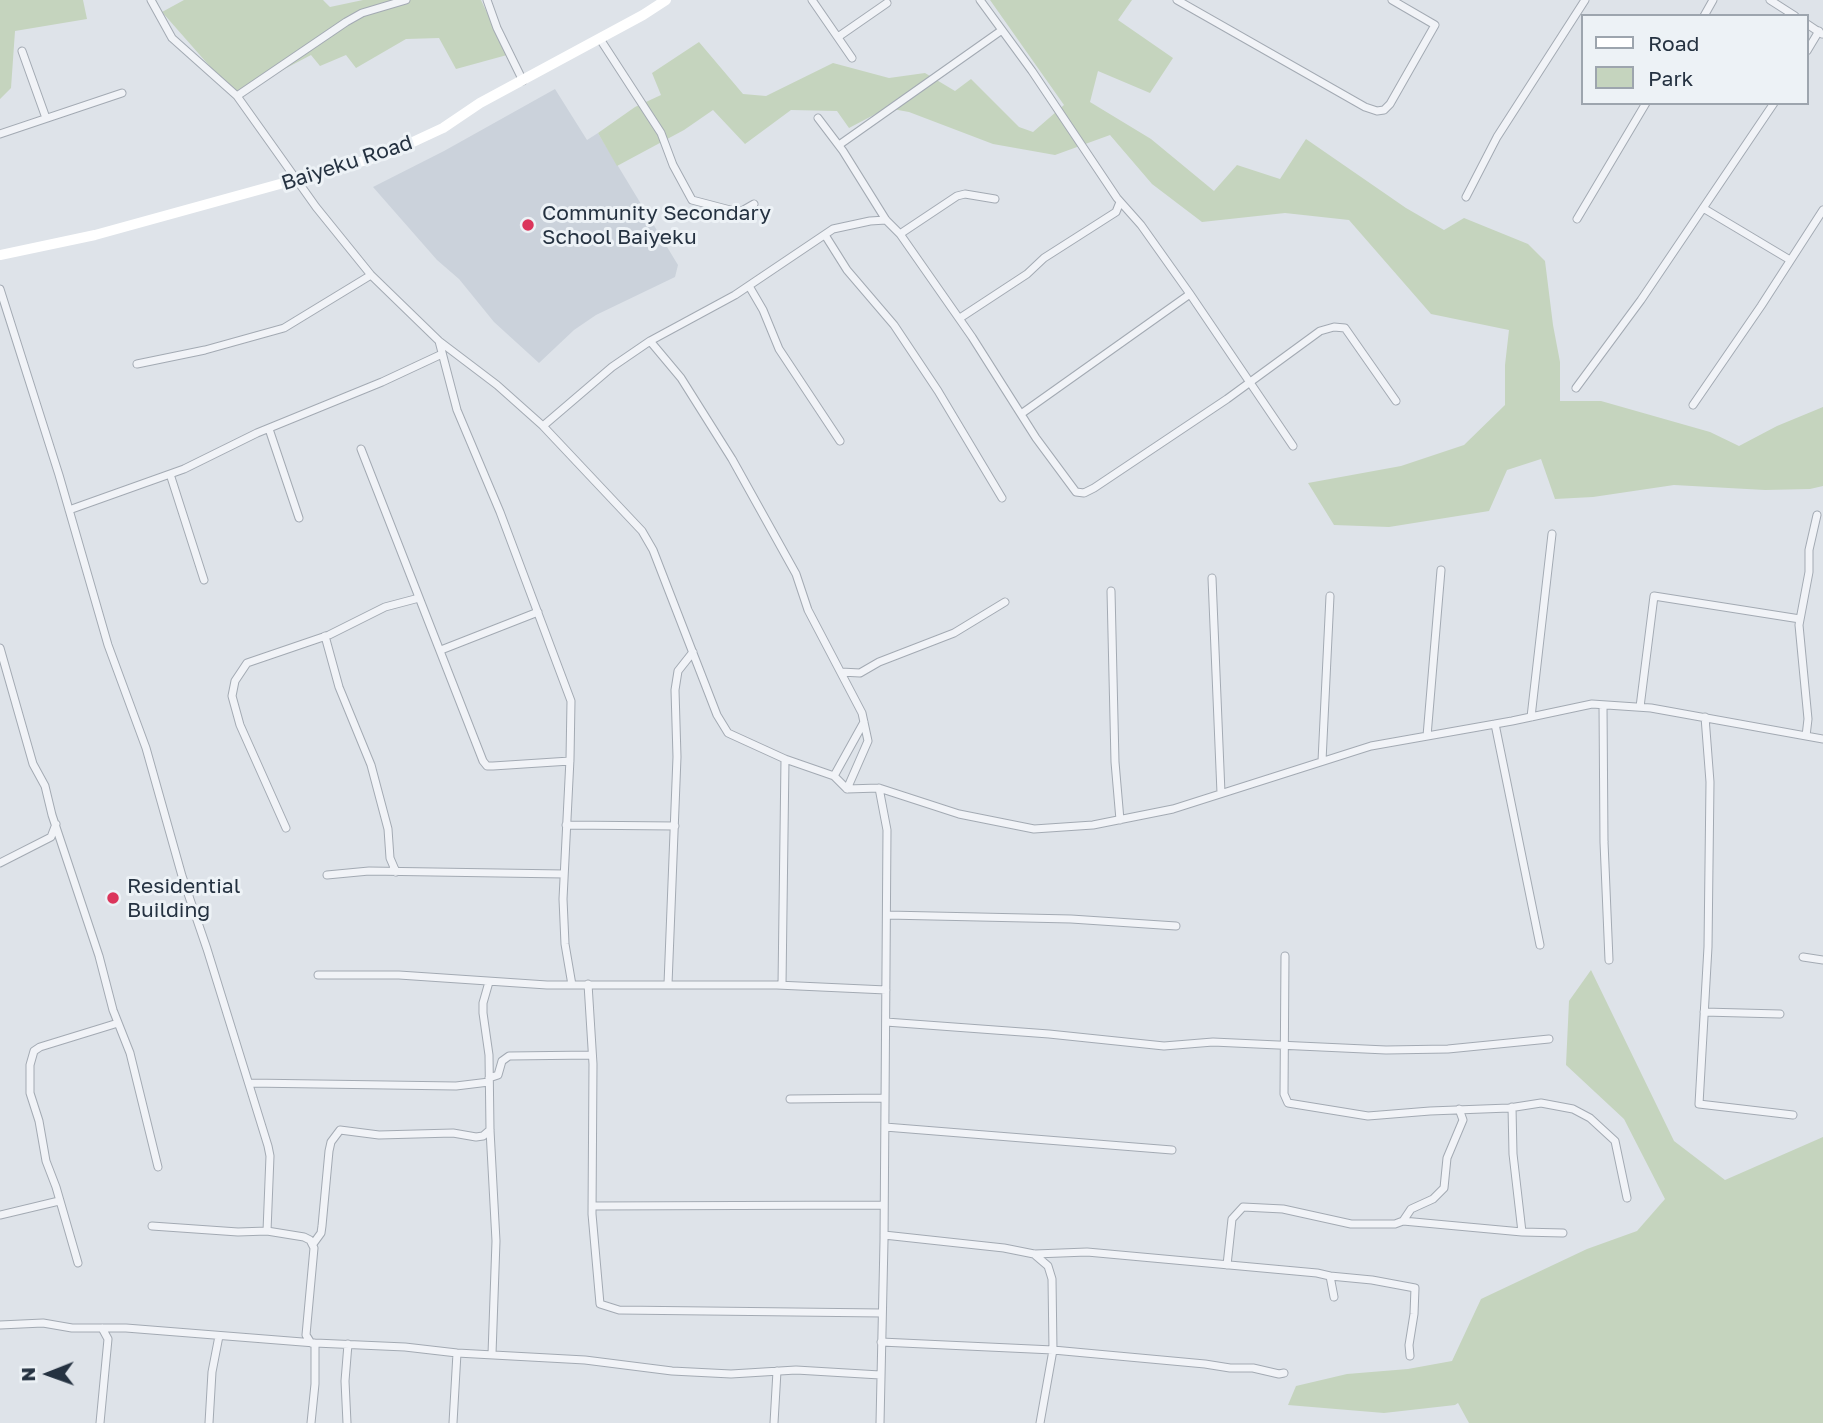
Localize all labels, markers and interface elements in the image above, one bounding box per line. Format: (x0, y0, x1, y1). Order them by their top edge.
legend (1582, 14, 1809, 105)
text: Road (1648, 30, 1699, 56)
text: Park (1648, 65, 1693, 91)
street label: Baiyeku Road (278, 130, 416, 196)
place label: Community Secondary School Baiyeku (542, 200, 771, 250)
marker: Community Secondary School Baiyeku (520, 217, 536, 233)
place label: Residential Building (127, 873, 240, 923)
marker: Residential Building (105, 890, 121, 906)
north arrow (14, 1339, 84, 1409)
text: N (16, 1367, 39, 1382)

